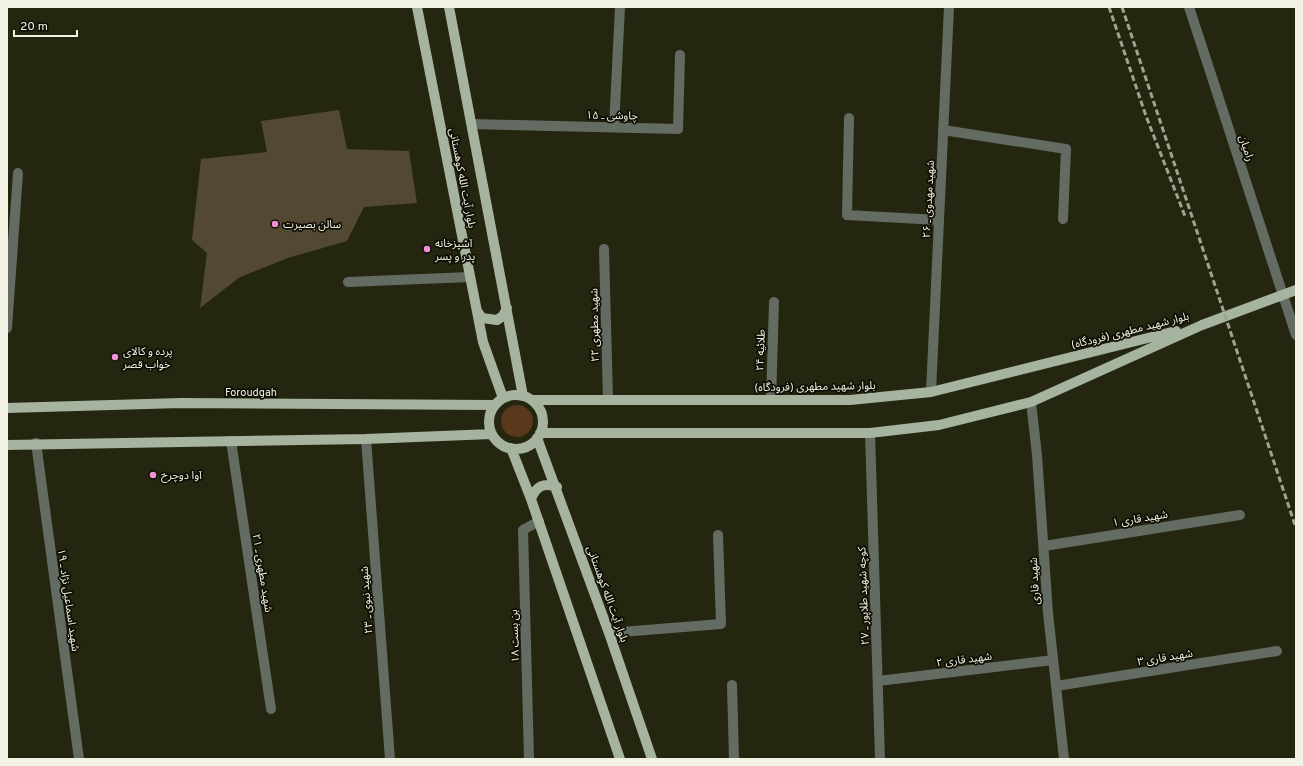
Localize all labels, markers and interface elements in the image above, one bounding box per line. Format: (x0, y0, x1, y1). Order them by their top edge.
scale bar (14, 12, 77, 38)
text: 20 m (20, 19, 48, 35)
street label: چاوشی ـ ۱۵ (586, 109, 639, 123)
street label: بلوار آیت الله کوهستانی (445, 127, 479, 229)
street label: رامیان (1235, 133, 1257, 163)
street label: شهید مهدوی ـ ۲۶ (920, 159, 938, 238)
place label: سالن بصیرت (283, 218, 341, 232)
marker: سالن بصیرت (270, 219, 280, 229)
place label: آشپزخانه پدر و پسر (434, 237, 475, 264)
marker: آشپزخانه پدر و پسر (422, 244, 432, 254)
street label: شهید مطهری ۲۲ (587, 288, 603, 362)
street label: بلوار شهید مطهری (فرودگاه) (1070, 310, 1191, 352)
street label: طلائیه ۲۴ (753, 329, 769, 371)
place label: پرده و کالای خواب قصر (122, 345, 173, 372)
marker: پرده و کالای خواب قصر (110, 352, 120, 362)
street label: بلوار شهید مطهری (فرودگاه) (754, 379, 876, 395)
street label: Foroudgah (225, 386, 277, 400)
place label: آوا دوچرخ (161, 469, 203, 483)
marker: آوا دوچرخ (148, 470, 158, 480)
street label: شهید قاری ۱ (1111, 508, 1169, 530)
street label: شهید مطهری ـ ۲۱ (249, 533, 275, 614)
street label: بلوار آیت الله کوهستانی (583, 544, 631, 645)
street label: کوچه شهید طلاپور ـ ۲۷ (855, 546, 873, 645)
street label: شهید اسماعیل نژاد ـ ۱۹ (54, 548, 82, 653)
street label: شهید قاری (1027, 557, 1043, 605)
street label: شهید نبوی ـ ۲۳ (358, 565, 376, 634)
street label: بن بست ۱۸ (507, 609, 523, 663)
street label: شهید قاری ۳ (1136, 647, 1194, 669)
street label: شهید قاری ۲ (935, 650, 993, 670)

